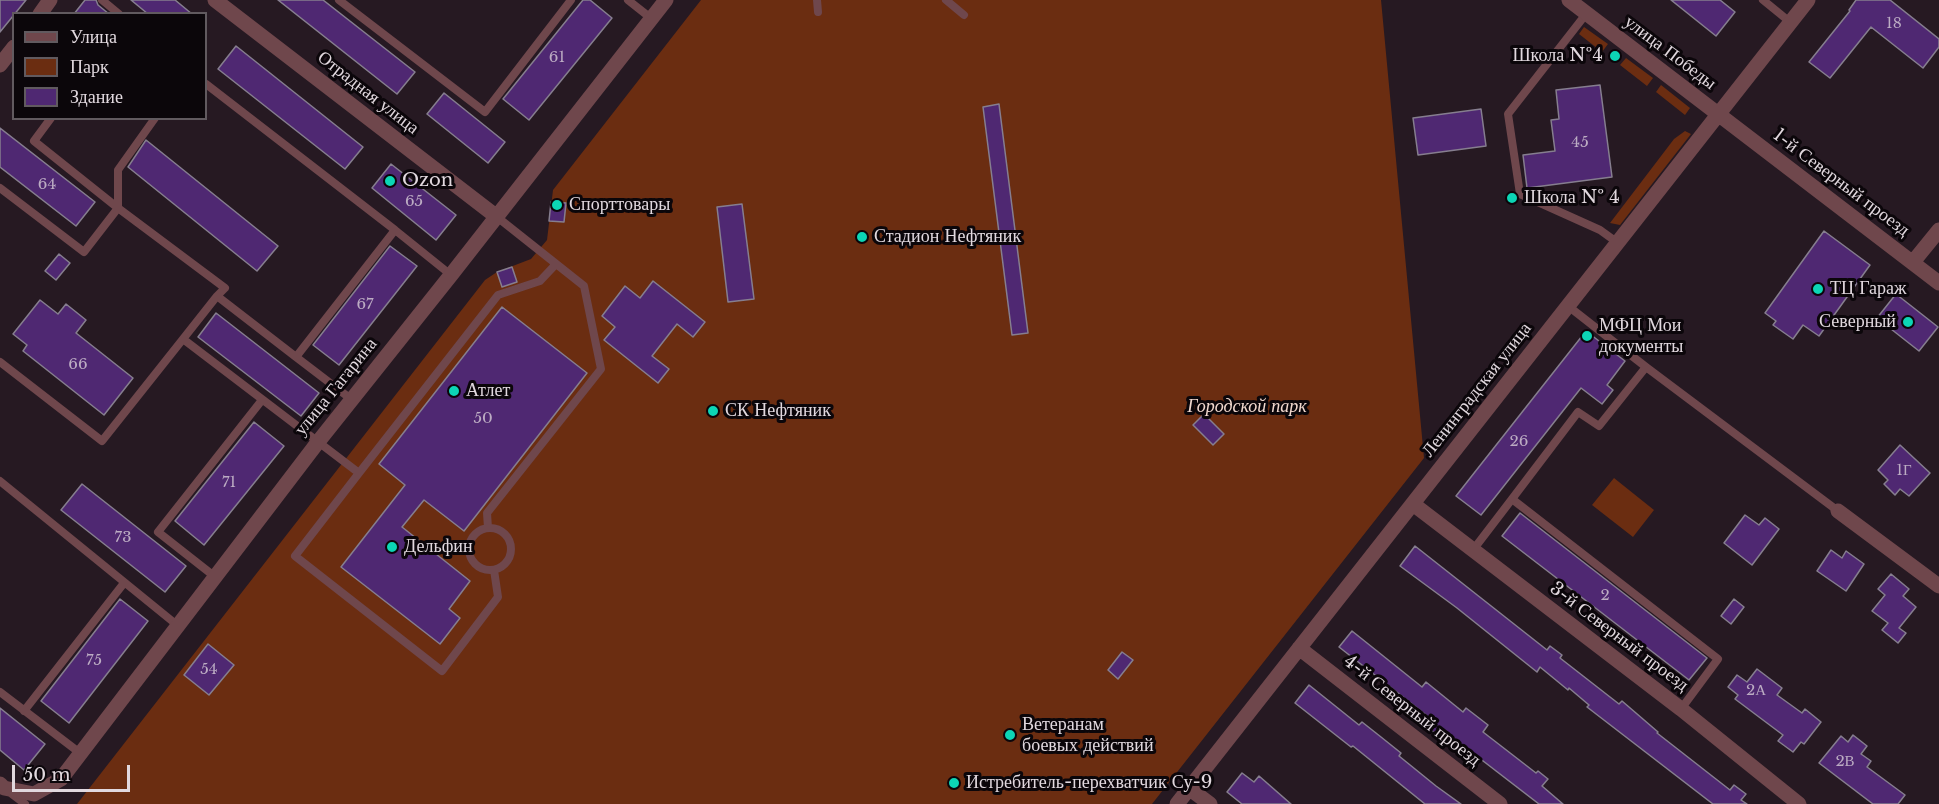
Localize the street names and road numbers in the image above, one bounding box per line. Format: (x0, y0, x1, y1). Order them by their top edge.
street label: улица Победы (1620, 11, 1720, 95)
street label: Отрадная улица (313, 47, 423, 139)
street label: 1-й Северный проезд (1768, 125, 1914, 241)
street label: Ленинградская улица (1418, 318, 1536, 462)
street label: улица Гагарина (290, 334, 382, 440)
street label: 3-й Северный проезд (1545, 578, 1693, 696)
street label: 4-й Северный проезд (1339, 651, 1485, 771)

